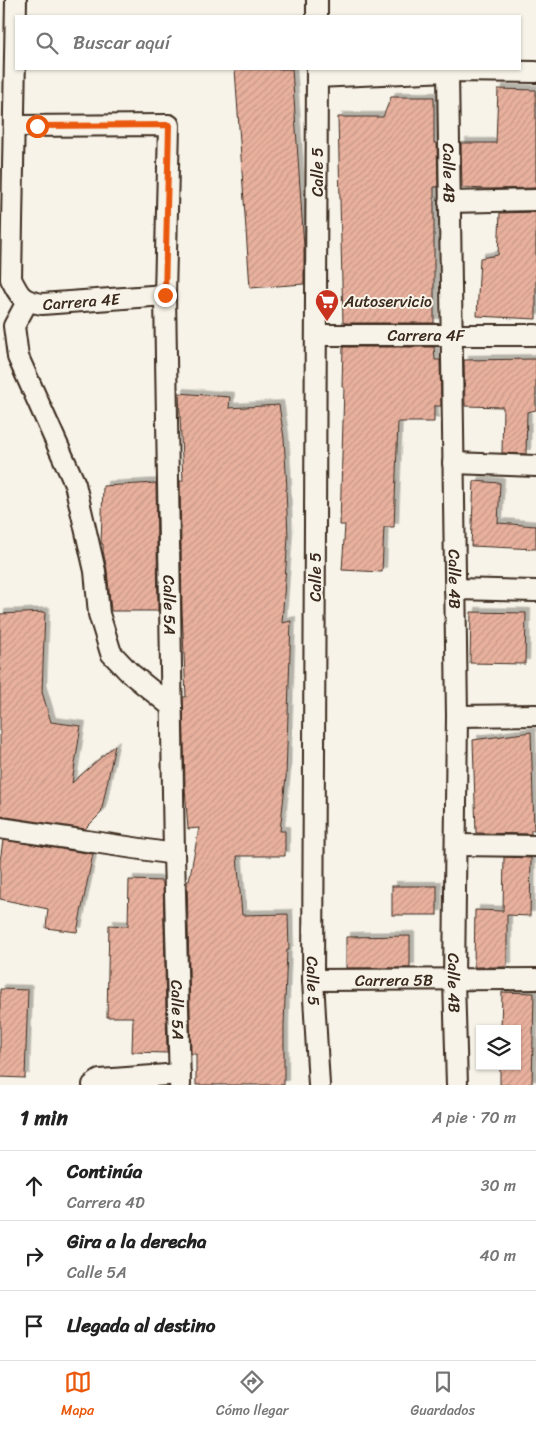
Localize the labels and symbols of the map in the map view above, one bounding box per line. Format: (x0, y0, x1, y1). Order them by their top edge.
route start (26, 115, 49, 138)
street label: Calle 4B (434, 143, 464, 203)
street label: Calle 5 (303, 147, 332, 197)
street label: Carrera 4E (42, 284, 122, 319)
route end (154, 284, 177, 307)
place label: Autoservicio (343, 287, 432, 316)
supermarket icon: Autoservicio (314, 288, 340, 322)
street label: Carrera 4F (388, 321, 466, 350)
street label: Calle 4B (440, 549, 470, 609)
street label: Calle 5 (301, 552, 330, 602)
street label: Calle 5A (155, 575, 184, 635)
street label: Calle 4B (439, 953, 469, 1013)
street label: Calle 5 (298, 956, 328, 1007)
street label: Carrera 5B (355, 965, 433, 995)
street label: Calle 5A (162, 980, 193, 1040)

